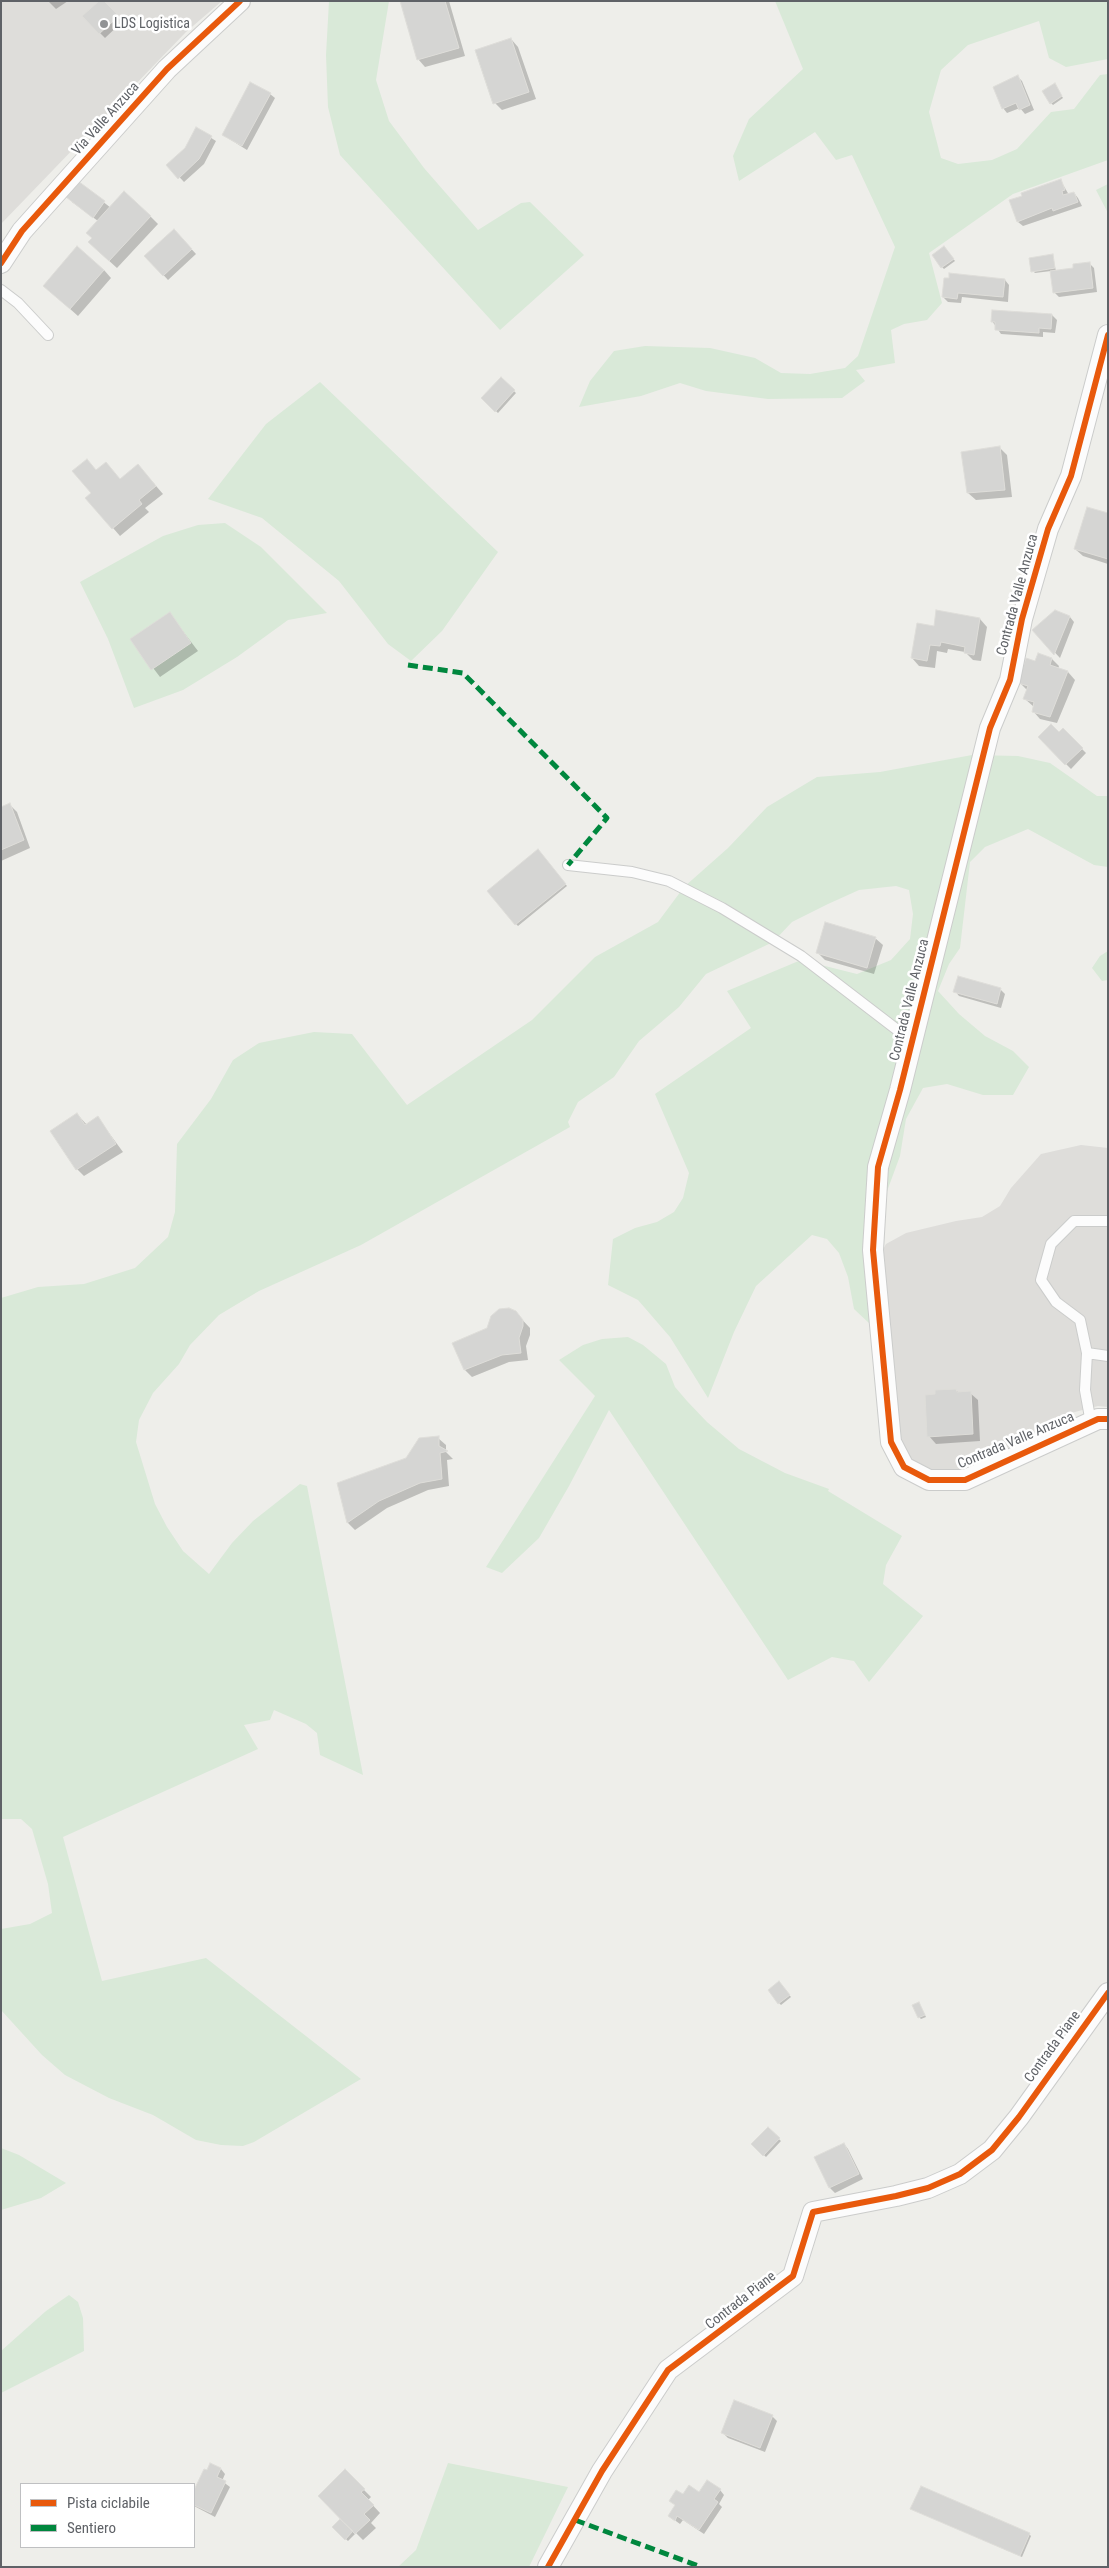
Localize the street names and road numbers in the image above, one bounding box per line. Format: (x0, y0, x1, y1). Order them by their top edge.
street label: Via Valle Anzuca (69, 79, 143, 159)
street label: Contrada Valle Anzuca (994, 533, 1042, 657)
street label: Contrada Valle Anzuca (887, 937, 933, 1063)
street label: Contrada Valle Anzuca (955, 1409, 1077, 1473)
street label: Contrada Piane (1021, 2008, 1085, 2086)
street label: Contrada Piane (703, 2268, 779, 2334)

